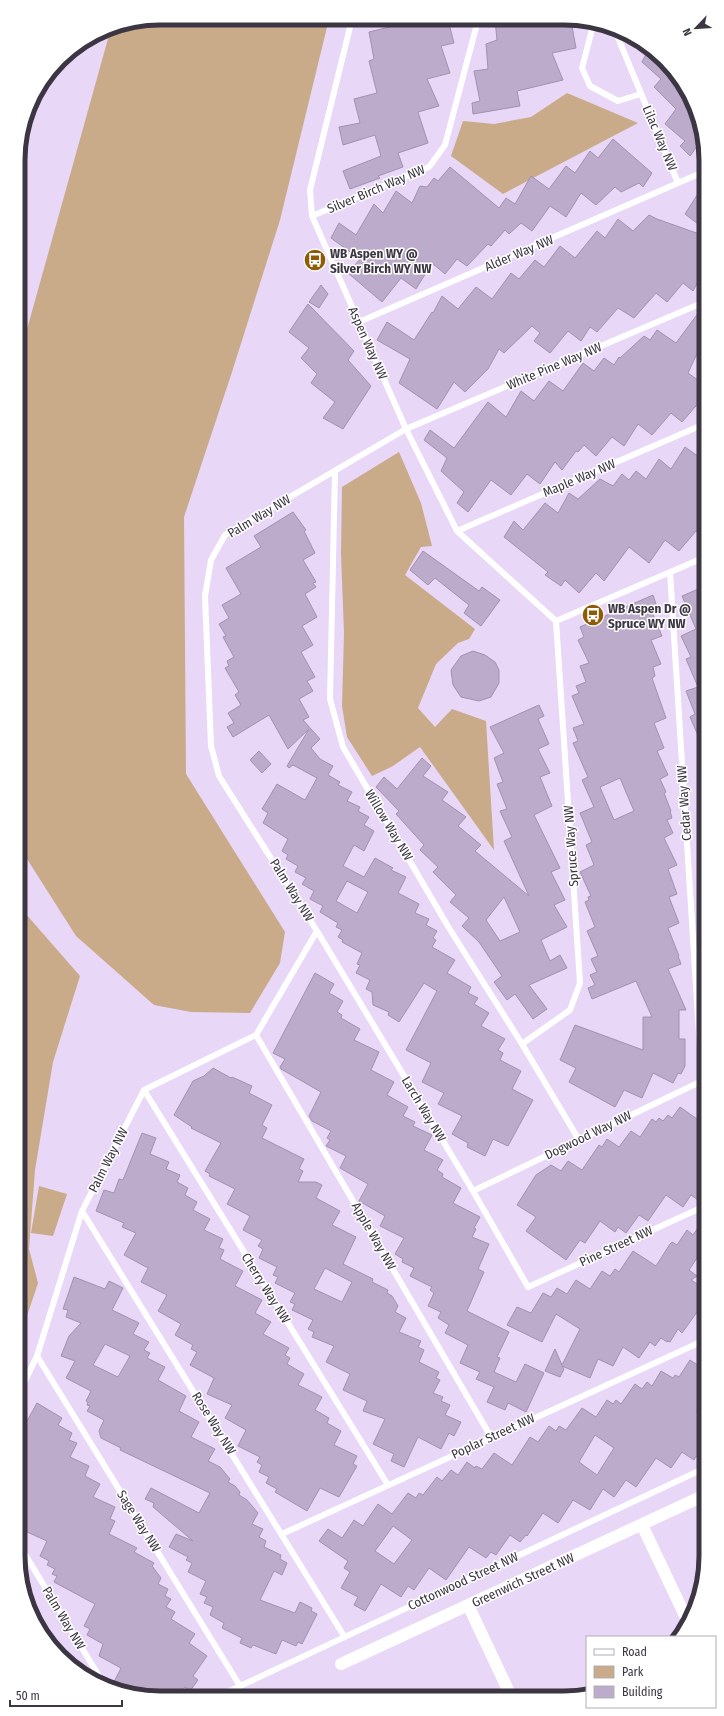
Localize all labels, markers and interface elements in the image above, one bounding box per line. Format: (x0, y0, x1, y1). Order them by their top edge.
north arrow (676, 8, 716, 48)
text: N (680, 26, 695, 38)
street label: Lilac Way NW (640, 103, 681, 173)
street label: Silver Birch Way NW (325, 162, 427, 216)
street label: Alder Way NW (482, 232, 556, 274)
place label: WB Aspen WY @ Silver Birch WY NW (330, 246, 431, 276)
bus stop icon: WB Aspen WY @ Silver Birch WY NW (302, 247, 328, 273)
street label: Aspen Way NW (345, 304, 391, 382)
street label: White Pine Way NW (504, 339, 604, 393)
street label: Maple Way NW (540, 456, 618, 500)
street label: Palm Way NW (225, 491, 293, 541)
place label: WB Aspen Dr @ Spruce WY NW (608, 601, 691, 631)
bus stop icon: WB Aspen Dr @ Spruce WY NW (580, 602, 606, 628)
street label: Cedar Way NW (674, 764, 694, 841)
street label: Willow Way NW (362, 787, 416, 863)
street label: Spruce Way NW (561, 805, 581, 887)
street label: Palm Way NW (267, 856, 317, 924)
street label: Larch Way NW (399, 1074, 450, 1145)
street label: Dogwood Way NW (542, 1107, 634, 1163)
street label: Palm Way NW (85, 1125, 131, 1195)
street label: Apple Way NW (349, 1200, 400, 1273)
street label: Pine Street NW (577, 1222, 655, 1270)
street label: Cherry Way NW (239, 1250, 294, 1326)
street label: Rose Way NW (189, 1389, 239, 1457)
street label: Poplar Street NW (449, 1410, 537, 1462)
street label: Sage Way NW (114, 1487, 164, 1555)
street label: Cottonwood Street NW (405, 1549, 521, 1613)
street label: Greenwich Street NW (469, 1550, 577, 1610)
street label: Palm Way NW (39, 1584, 89, 1652)
legend (586, 1636, 716, 1708)
text: Road (622, 1645, 647, 1659)
text: Park (622, 1665, 644, 1679)
scale bar (10, 1682, 122, 1708)
text: Building (622, 1685, 663, 1699)
text: 50 m (16, 1689, 40, 1703)

